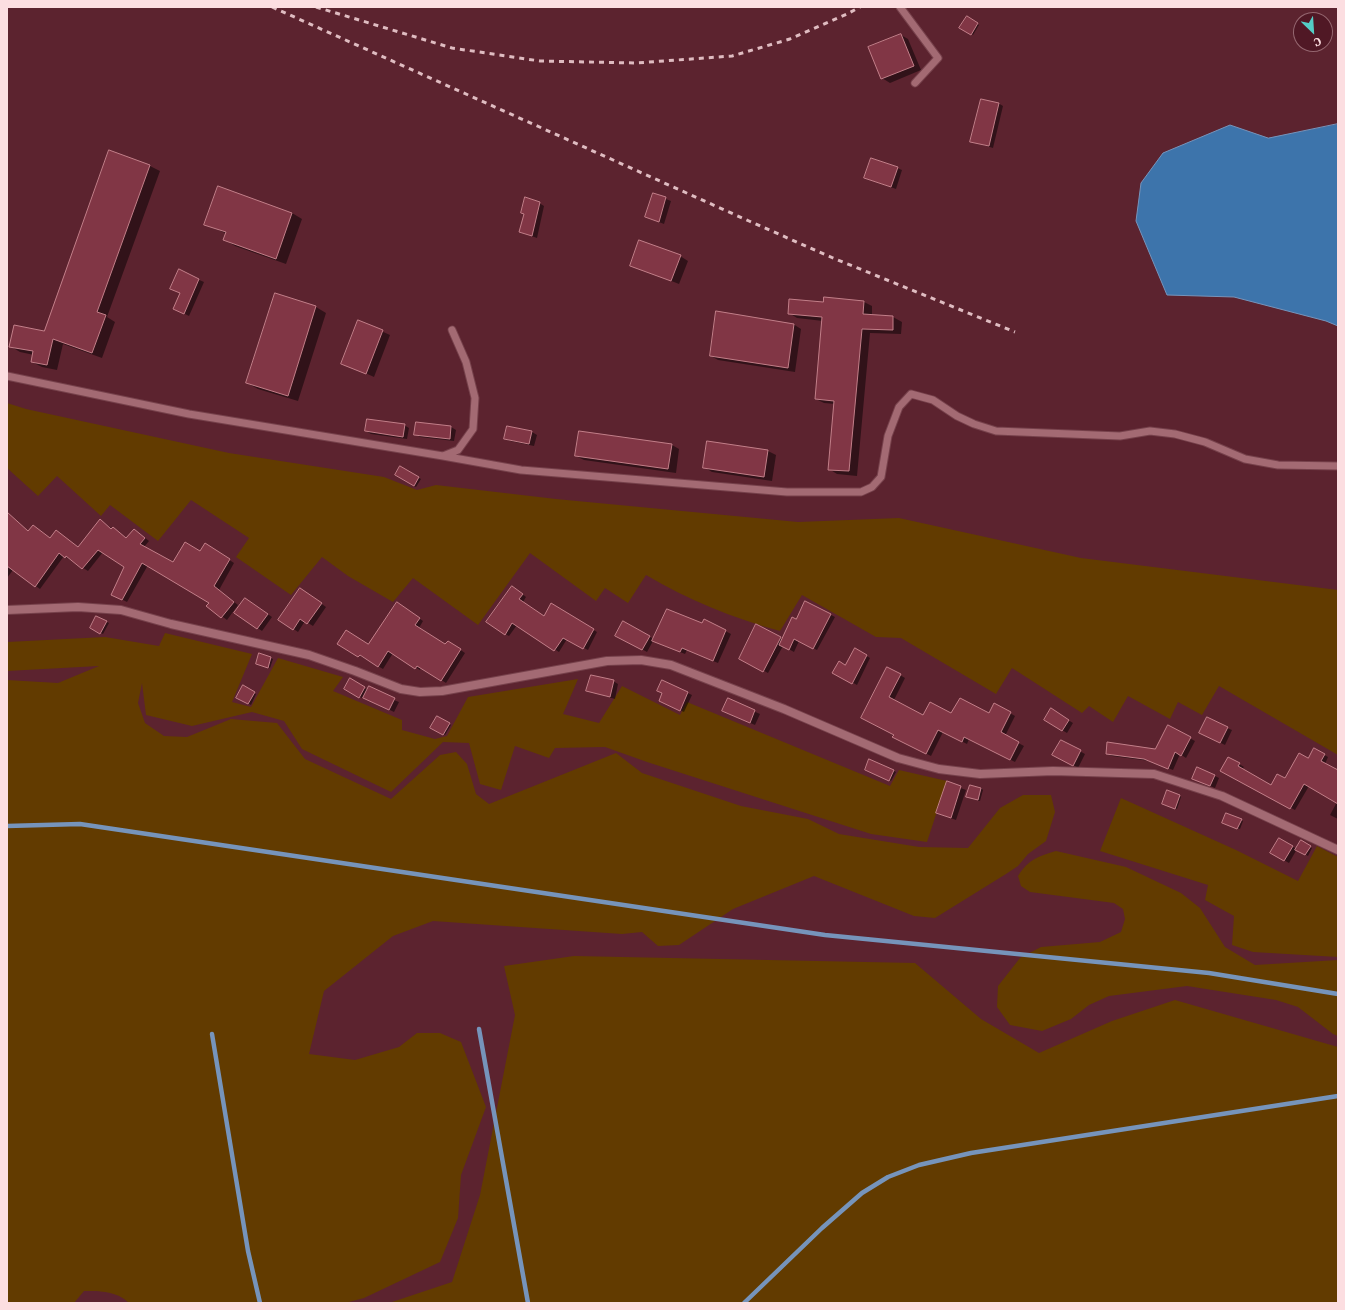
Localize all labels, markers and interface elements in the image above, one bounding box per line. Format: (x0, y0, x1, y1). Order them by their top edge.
north arrow (1293, 12, 1333, 52)
text: С (1311, 34, 1324, 50)

